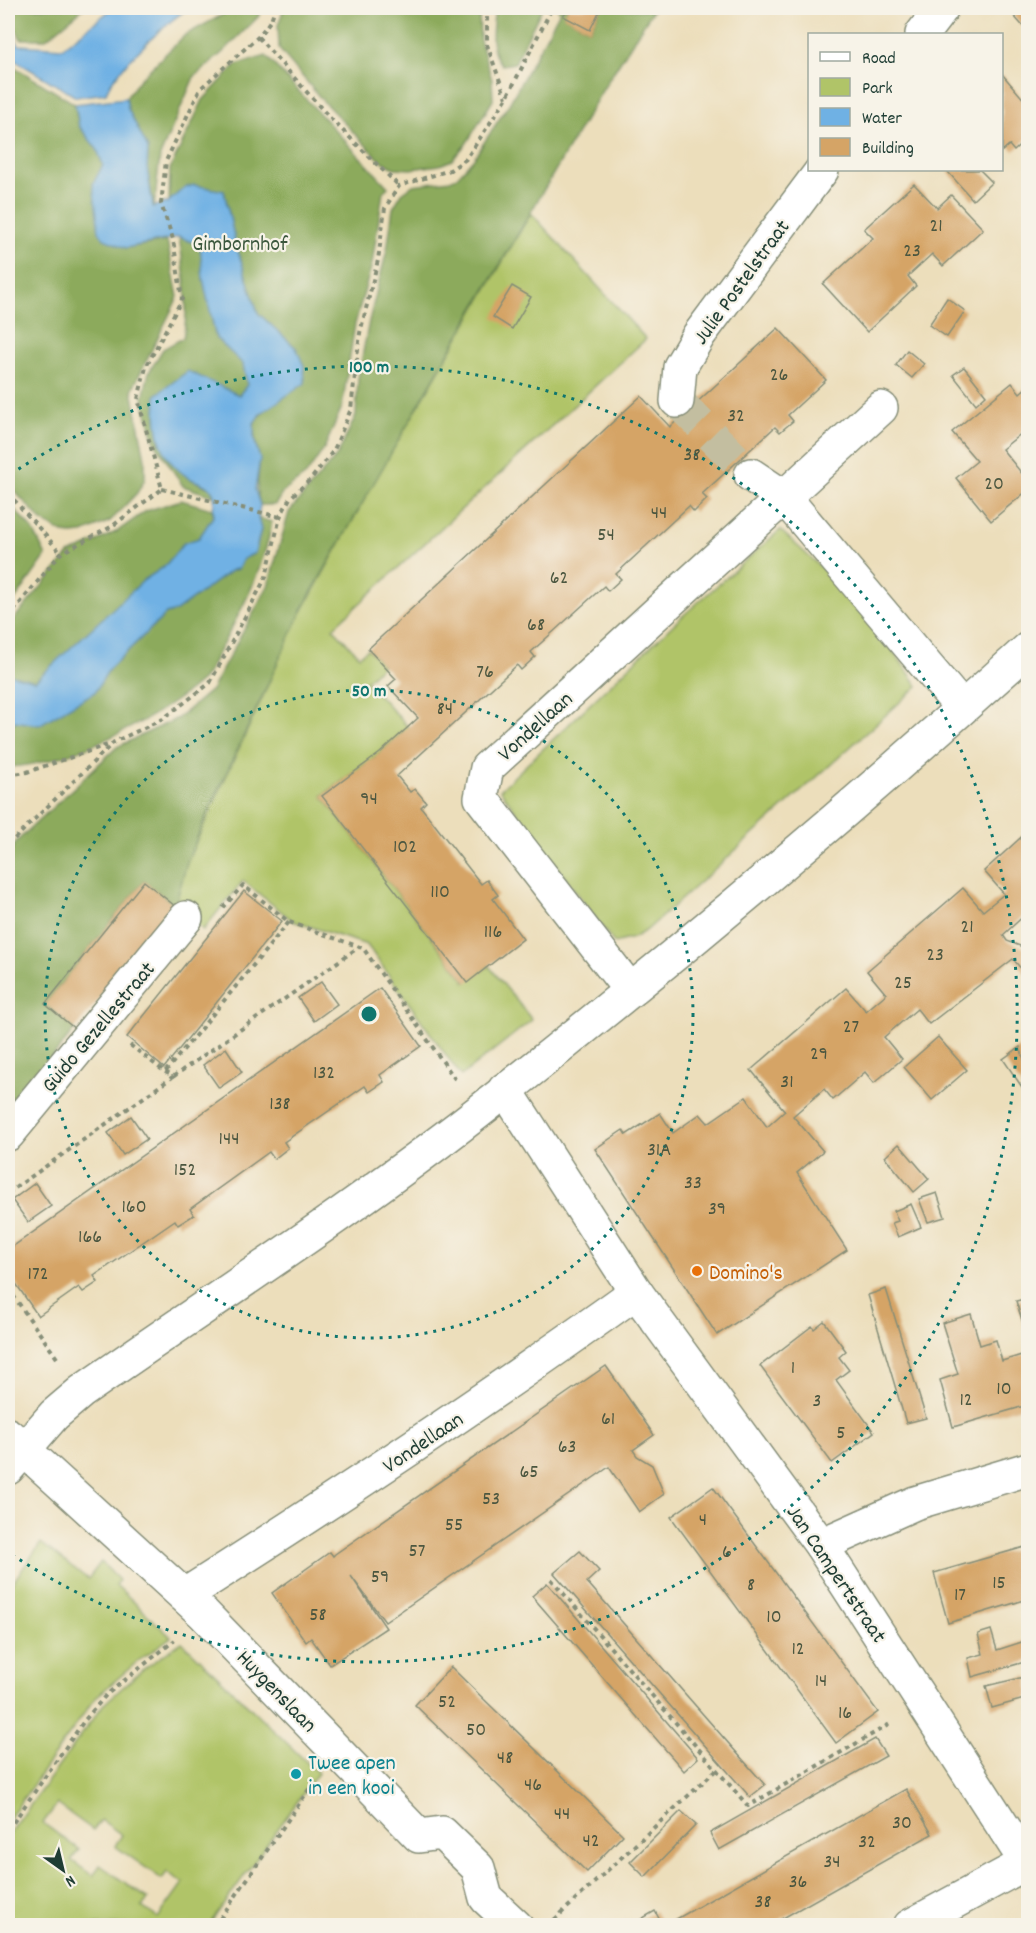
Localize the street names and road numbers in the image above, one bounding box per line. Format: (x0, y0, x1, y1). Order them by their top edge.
street label: Julie Postelstraat (687, 214, 799, 352)
street label: Vondellaan (492, 685, 581, 770)
street label: Guido Gezellestraat (35, 956, 164, 1101)
street label: Vondellaan (377, 1405, 471, 1482)
street label: Jan Campertstraat (777, 1500, 893, 1650)
street label: Huygenslaan (228, 1644, 323, 1741)

